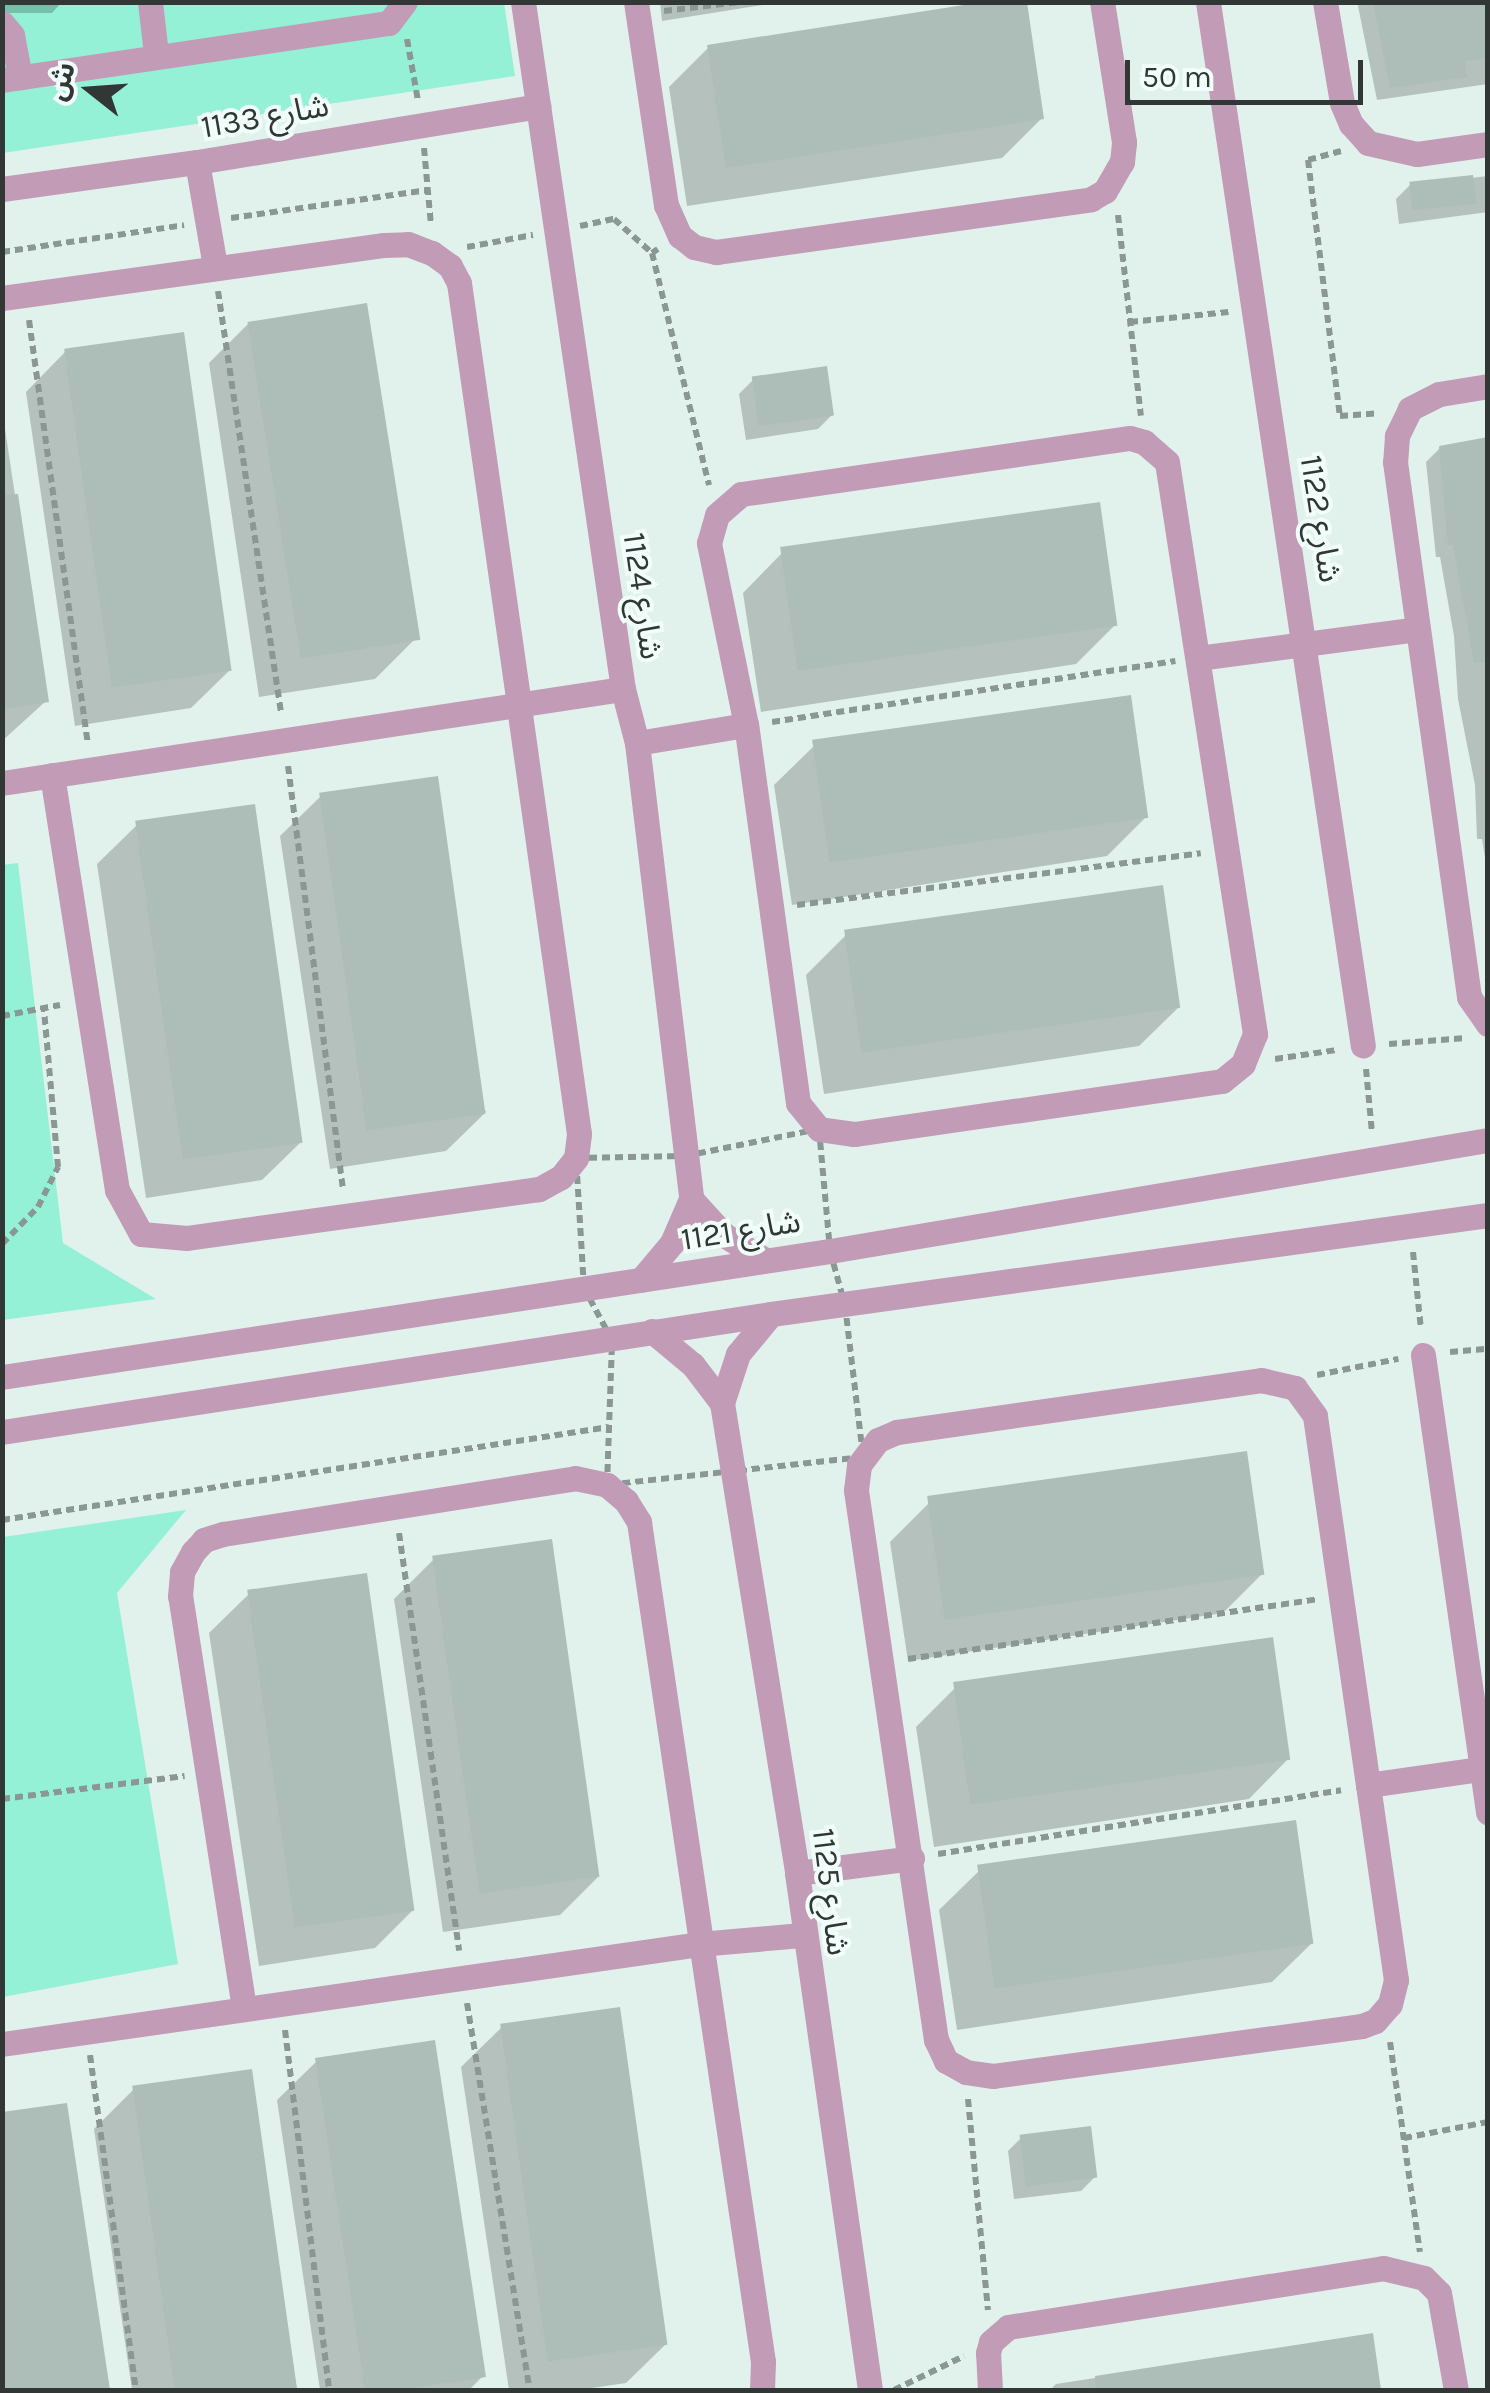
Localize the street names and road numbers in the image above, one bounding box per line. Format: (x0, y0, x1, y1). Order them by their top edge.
street label: شارع 1133 (198, 87, 332, 147)
street label: شارع 1122 (1291, 453, 1349, 585)
street label: شارع 1124 (614, 530, 670, 662)
street label: شارع 1121 (679, 1203, 803, 1259)
street label: شارع 1125 (803, 1826, 857, 1958)

